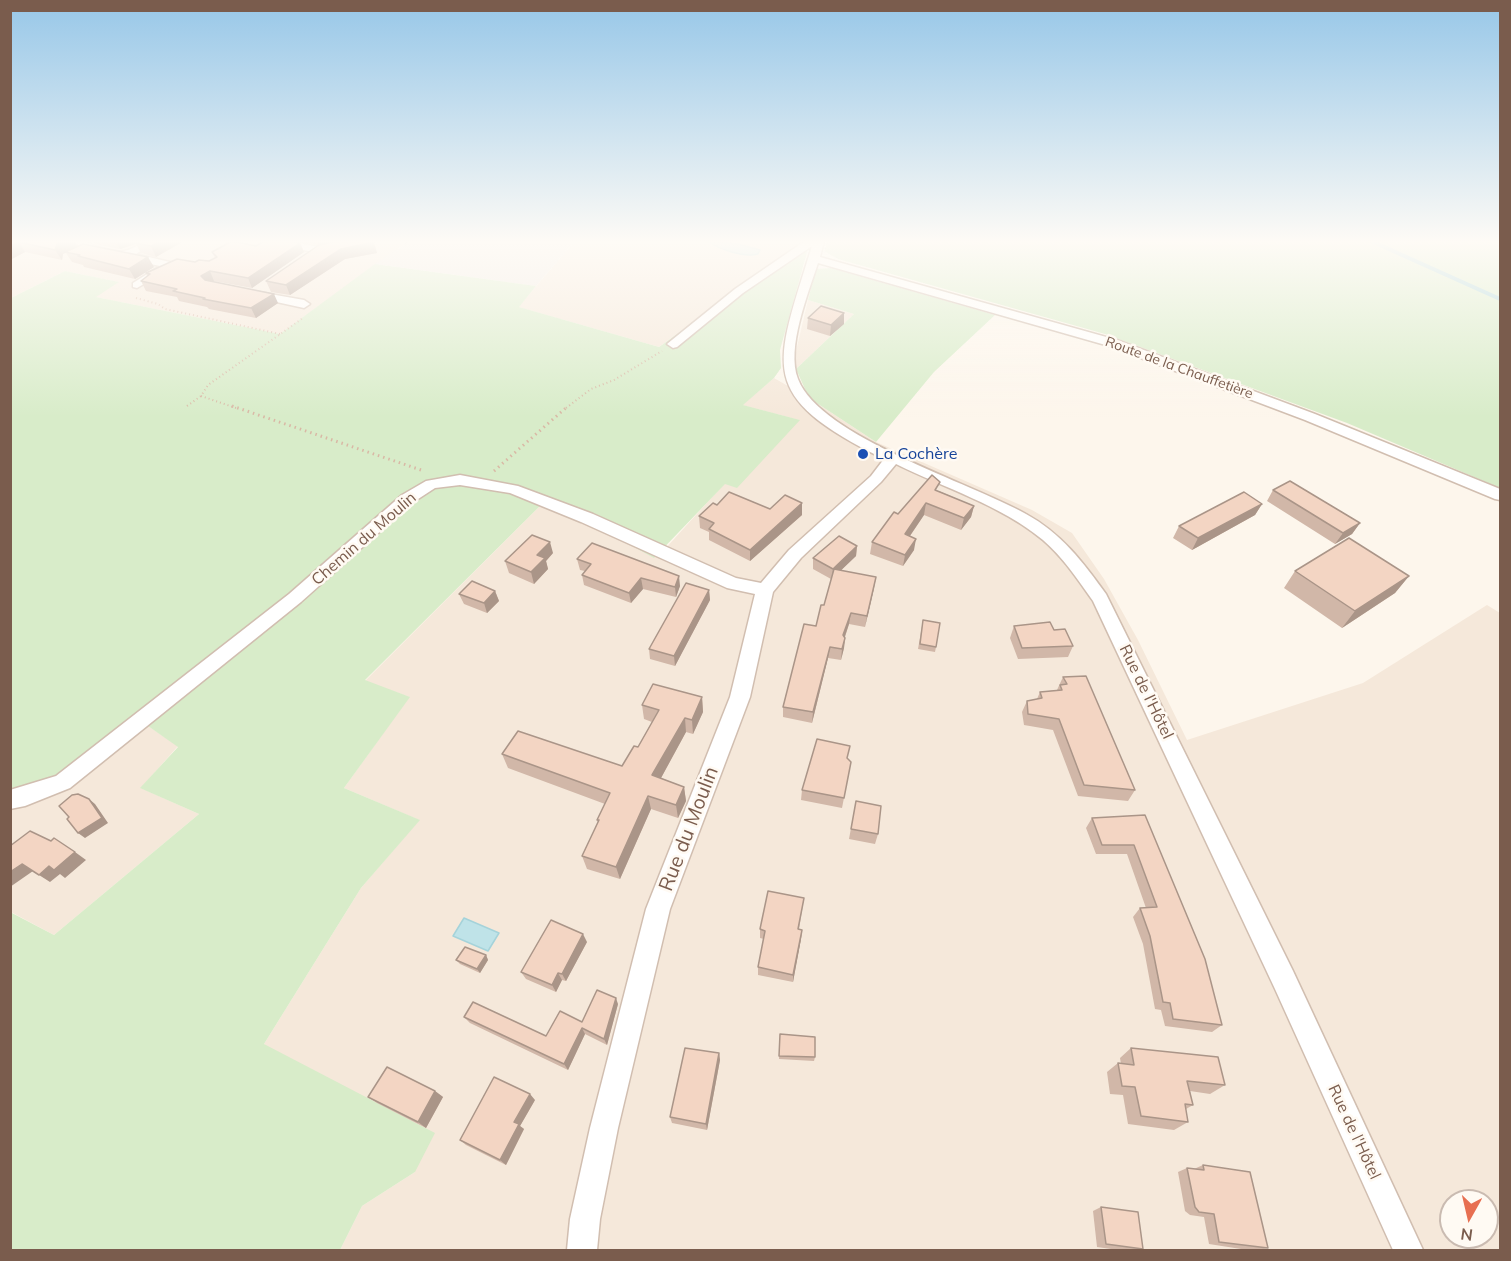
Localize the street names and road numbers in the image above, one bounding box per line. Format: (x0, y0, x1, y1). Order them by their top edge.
street label: Route de la Chauffetière (1103, 333, 1255, 403)
street label: Chemin du Moulin (308, 488, 420, 590)
street label: Rue de l'Hôtel (1115, 642, 1177, 742)
street label: Rue du Moulin (654, 763, 724, 895)
street label: Rue de l'Hôtel (1324, 1082, 1384, 1182)

